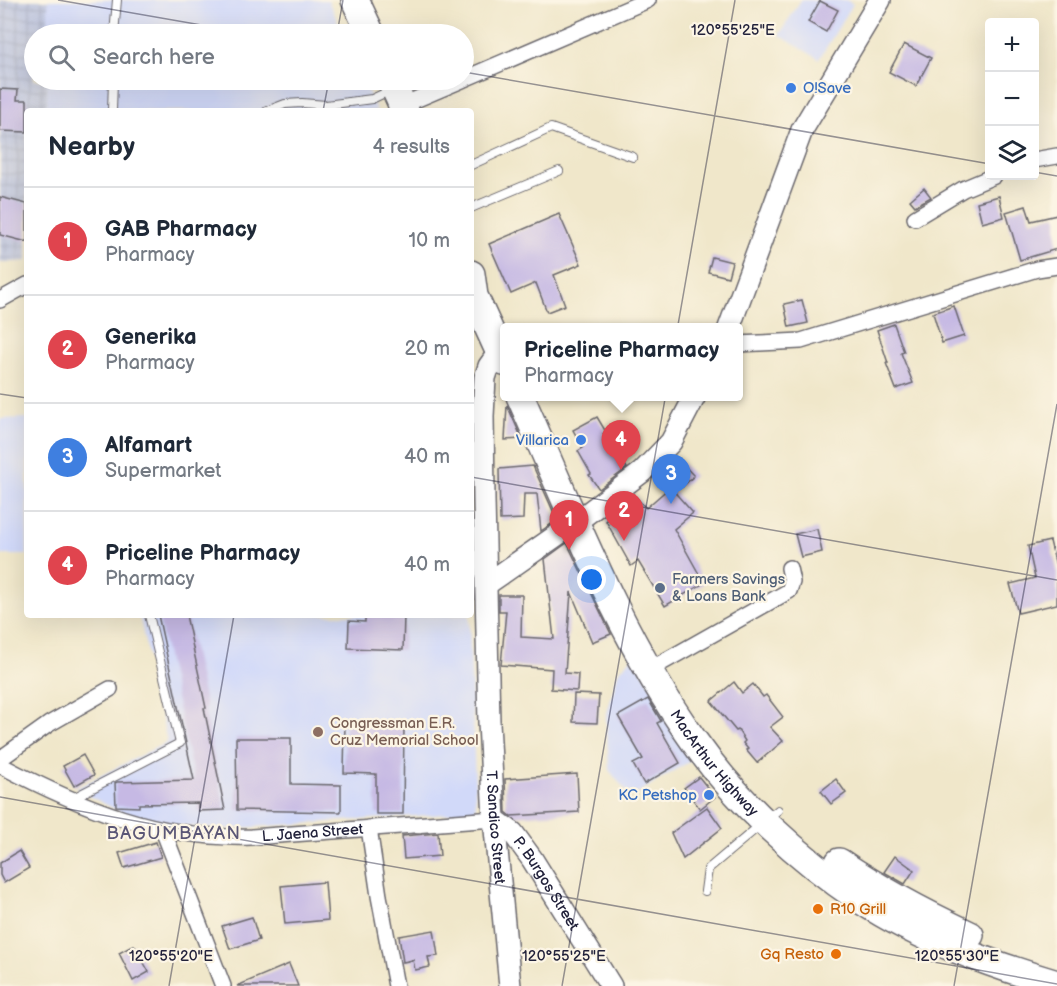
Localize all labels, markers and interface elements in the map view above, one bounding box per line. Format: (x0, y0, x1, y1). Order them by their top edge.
map controls (985, 18, 1039, 180)
button: + (985, 18, 1039, 72)
text: 120°55'25"E (691, 21, 775, 40)
search box (24, 24, 474, 90)
icon: search (45, 41, 78, 74)
text: Search here (93, 44, 215, 71)
button: − (985, 72, 1039, 126)
place label: O!Save (803, 79, 851, 98)
marker: O!Save (784, 81, 798, 95)
button: layers (985, 126, 1039, 180)
text: Nearby (48, 132, 135, 163)
text: 4 results (372, 135, 450, 159)
text: GAB Pharmacy (105, 216, 257, 243)
text: 1 (63, 229, 72, 253)
text: 10 m (409, 229, 450, 253)
text: Pharmacy (105, 243, 195, 267)
popup (500, 323, 743, 401)
text: Generika (105, 324, 197, 351)
text: 2 (62, 337, 73, 361)
text: 20 m (405, 337, 450, 361)
text: Priceline Pharmacy (524, 337, 719, 364)
text: Pharmacy (105, 351, 195, 375)
text: Pharmacy (524, 364, 614, 388)
pin: 4 (602, 420, 640, 470)
place label: Villarica (516, 431, 569, 450)
text: Alfamart (105, 432, 192, 459)
marker: Villarica (574, 433, 588, 447)
text: 3 (62, 445, 73, 469)
text: 40 m (404, 445, 450, 469)
pin: 3 (652, 454, 690, 504)
text: Supermarket (105, 459, 221, 483)
pin: 2 (604, 492, 644, 541)
pin: 1 (550, 500, 588, 550)
text: Priceline Pharmacy (105, 540, 300, 567)
text: 4 (62, 553, 73, 577)
text: 40 m (404, 553, 450, 577)
your location (577, 565, 606, 594)
text: Pharmacy (105, 567, 195, 591)
place label: Farmers Savings & Loans Bank (672, 570, 786, 606)
marker: Farmers Savings & Loans Bank (653, 581, 667, 595)
street label: MacArthur Highway (666, 706, 763, 821)
place label: Congressman E.R. Cruz Memorial School (330, 714, 479, 750)
marker: Congressman E.R. Cruz Memorial School (311, 725, 325, 739)
street label: T. Sandico Street (482, 770, 510, 885)
place label: KC Petshop (618, 786, 697, 805)
marker: KC Petshop (702, 788, 716, 802)
street label: L. Jaena Street (261, 819, 364, 846)
district label: BAGUMBAYAN (106, 823, 242, 844)
street label: P. Burgos Street (509, 832, 584, 934)
place label: R10 Grill (830, 900, 886, 919)
marker: R10 Grill (811, 902, 825, 916)
place label: Gq Resto (760, 945, 824, 964)
text: 120°55'20"E (129, 947, 213, 966)
text: 120°55'25"E (522, 947, 606, 966)
marker: Gq Resto (829, 947, 843, 961)
text: 120°55'30"E (915, 947, 999, 966)

